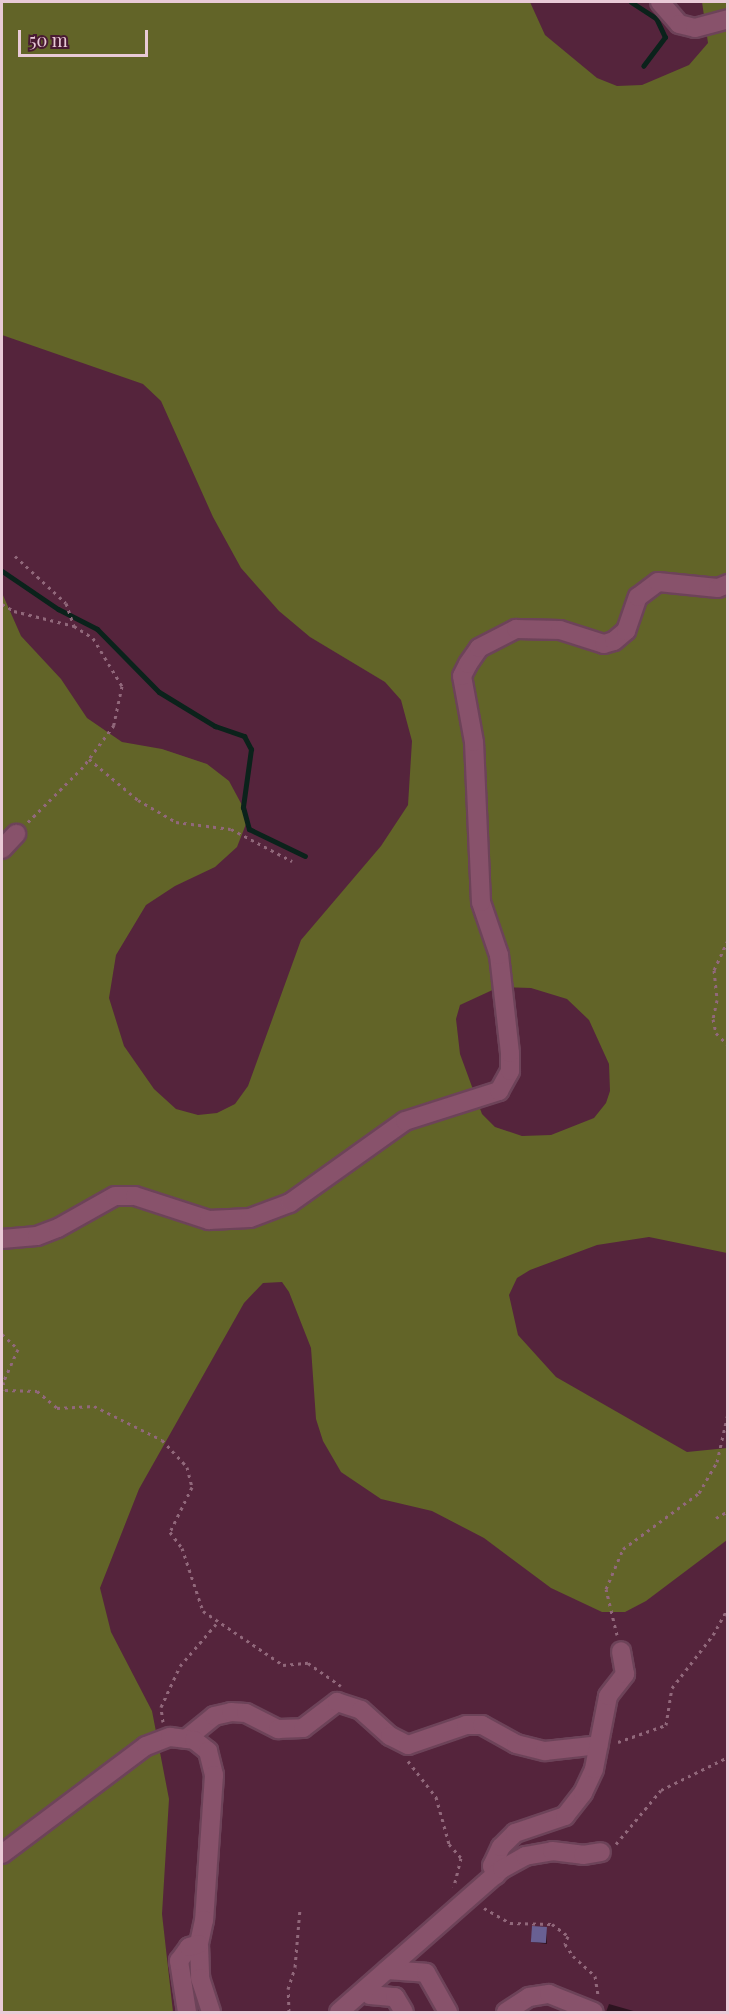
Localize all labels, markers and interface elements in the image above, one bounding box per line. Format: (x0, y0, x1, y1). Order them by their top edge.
scale bar (21, 18, 152, 56)
text: 50 m (29, 28, 68, 52)

